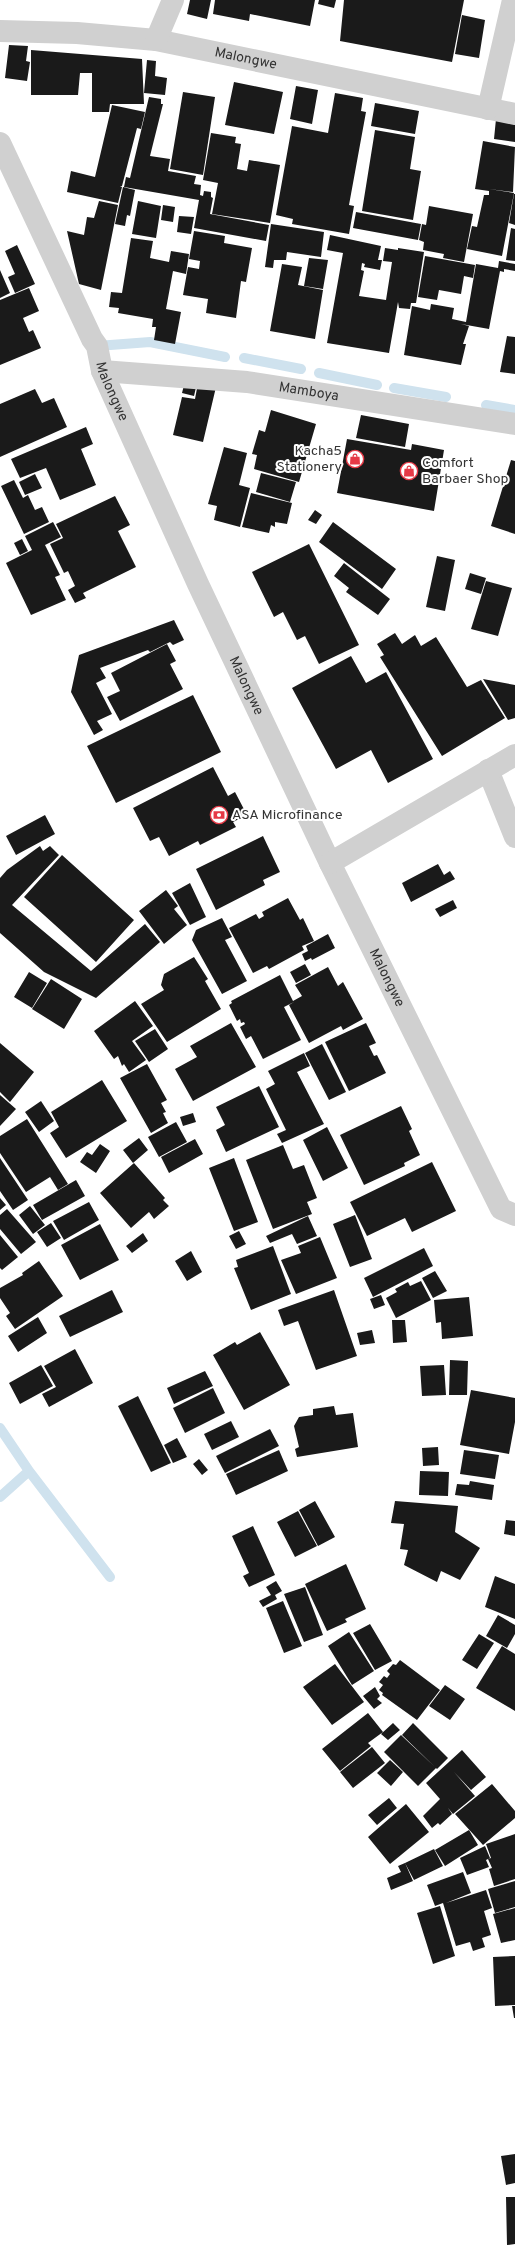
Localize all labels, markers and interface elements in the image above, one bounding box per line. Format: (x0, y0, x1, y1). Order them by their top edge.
street label: Malongwe (213, 44, 278, 73)
street label: Malongwe (92, 360, 132, 424)
street label: Mamboya (278, 379, 340, 405)
place label: Kacha5 Stationery (276, 443, 342, 476)
shop icon: Kacha5 Stationery (345, 449, 365, 469)
place label: Comfort Barbaer Shop (422, 455, 508, 488)
shop icon: Comfort Barbaer Shop (399, 461, 419, 481)
street label: Malongwe (225, 654, 267, 718)
bank icon: ASA Microfinance (209, 805, 229, 825)
place label: ASA Microfinance (232, 807, 343, 824)
street label: Malongwe (365, 946, 408, 1010)

